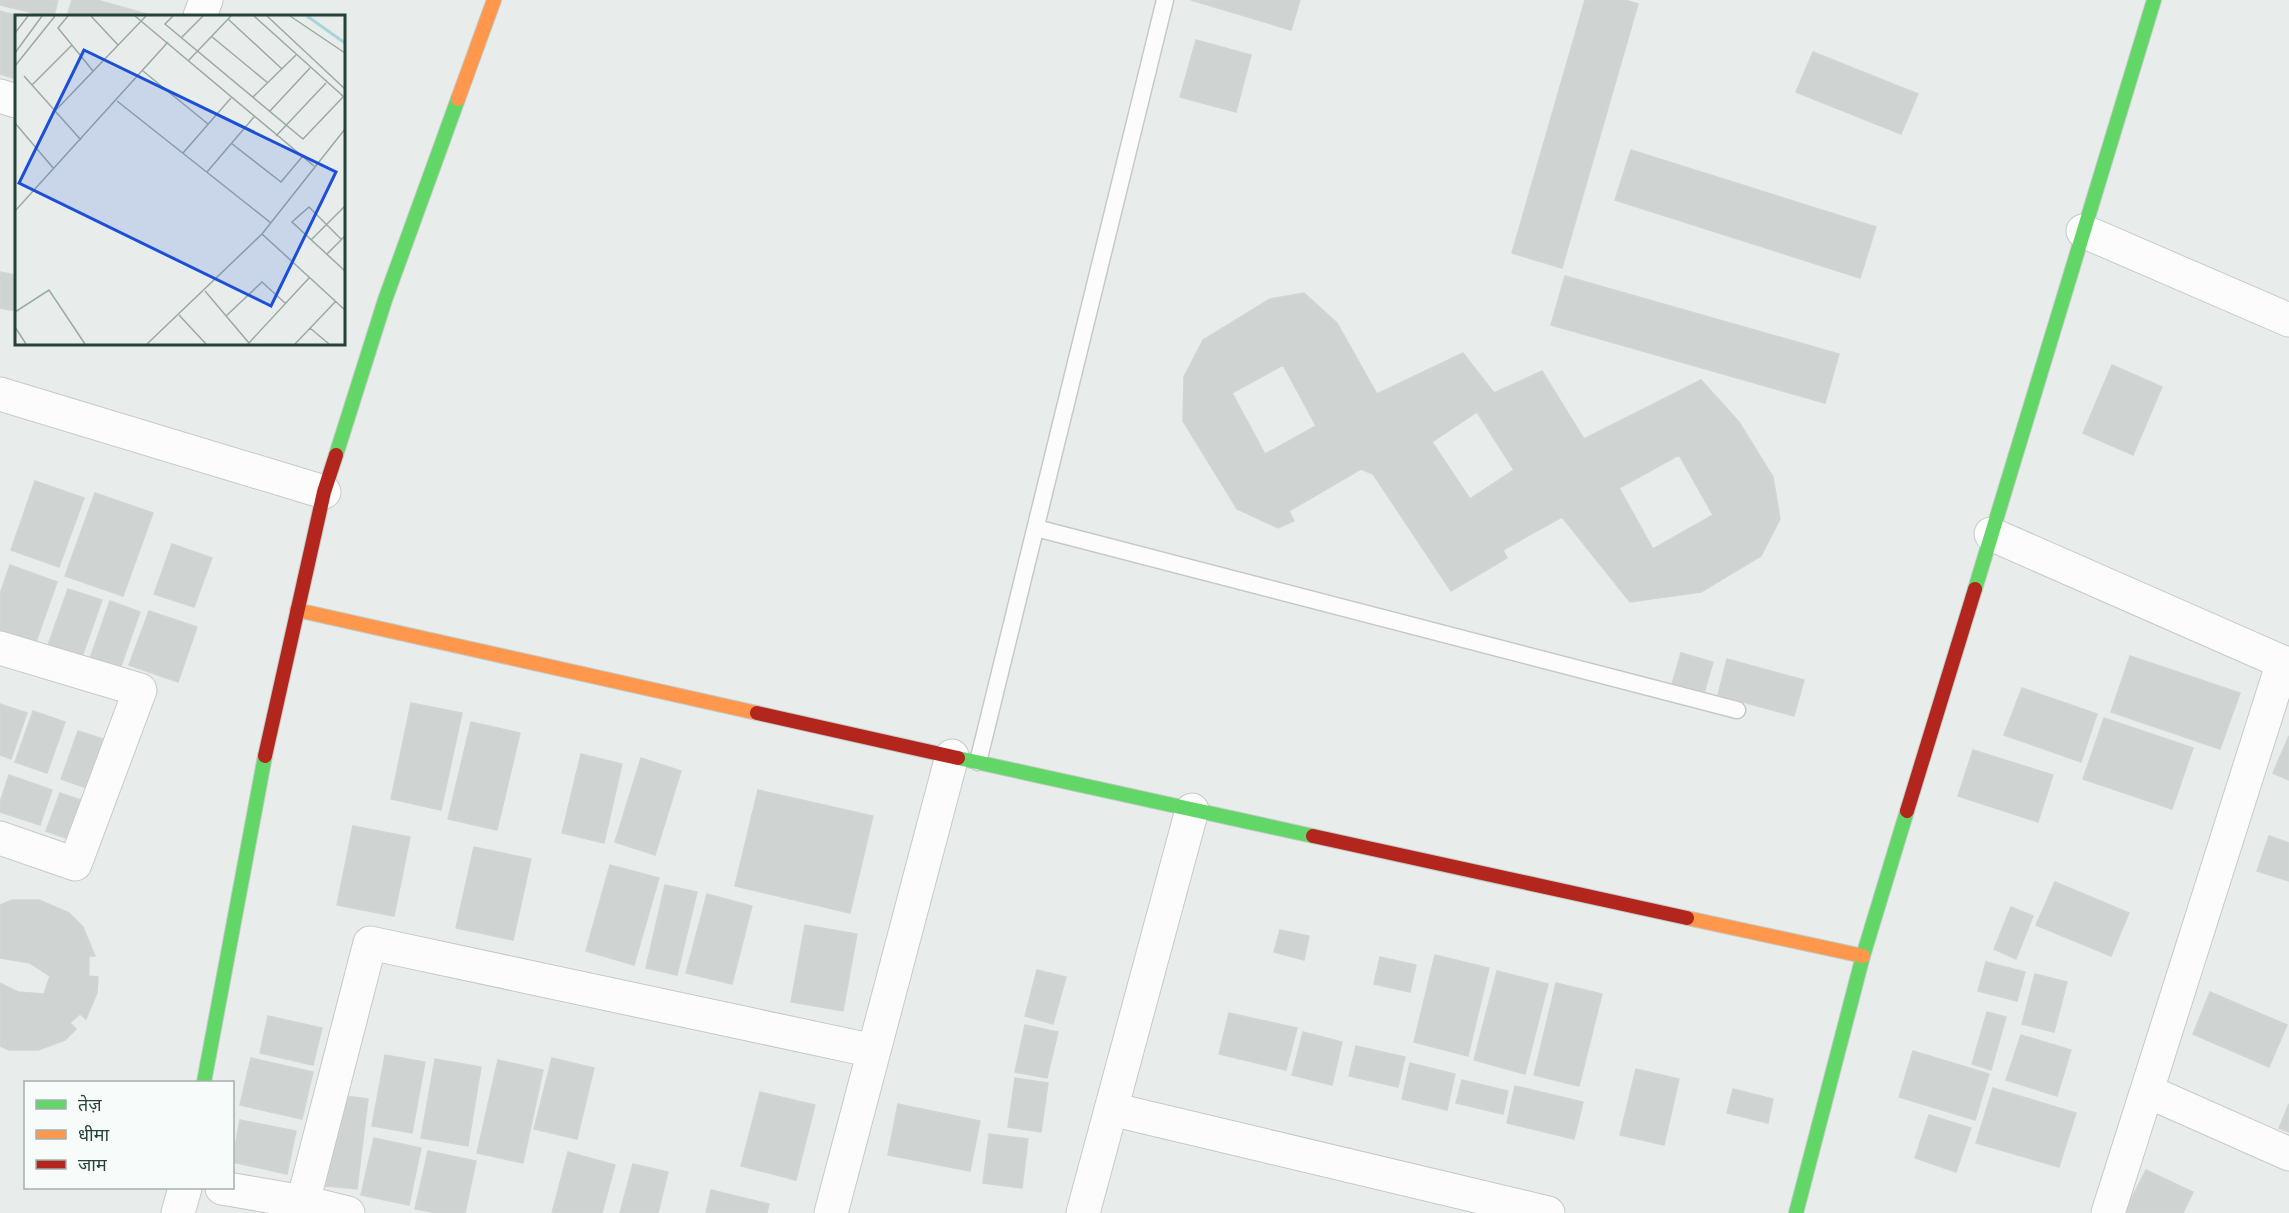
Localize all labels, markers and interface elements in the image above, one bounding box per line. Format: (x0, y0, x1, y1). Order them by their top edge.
inset map (15, 15, 345, 345)
legend (24, 1081, 234, 1189)
text: तेज़ (78, 1094, 102, 1115)
text: धीमा (78, 1124, 109, 1145)
text: जाम (78, 1154, 108, 1175)

